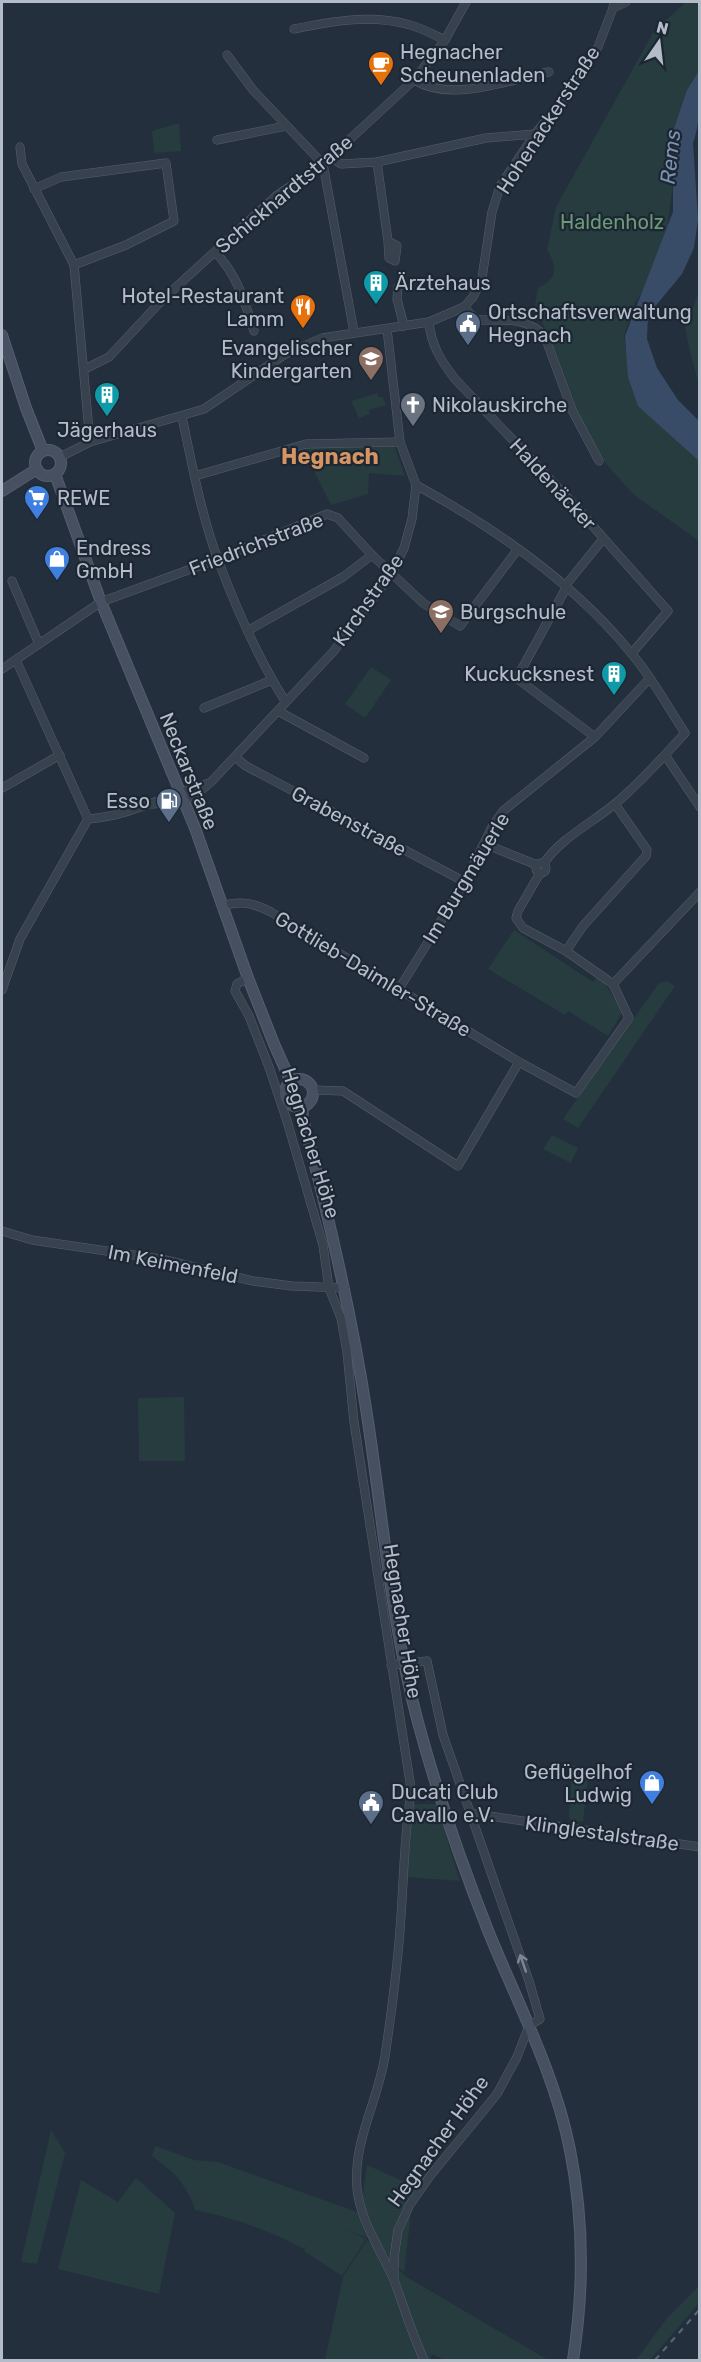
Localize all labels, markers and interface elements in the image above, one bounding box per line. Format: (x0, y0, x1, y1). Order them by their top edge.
north arrow (629, 12, 689, 72)
text: N (655, 17, 670, 39)
place label: Hegnacher Scheunenladen (400, 40, 545, 87)
street label: Hohenackerstraße (491, 42, 605, 198)
cafe icon: Hegnacher Scheunenladen (366, 49, 396, 87)
water label: Rems (655, 128, 685, 186)
street label: Schickhardtstraße (211, 130, 357, 258)
park label: Haldenholz (560, 210, 664, 234)
building icon: Ärztehaus (361, 268, 391, 306)
place label: Ärztehaus (395, 271, 491, 295)
place label: Hotel-Restaurant Lamm (121, 284, 284, 331)
restaurant icon: Hotel-Restaurant Lamm (288, 292, 318, 330)
place label: Ortschaftsverwaltung Hegnach (488, 300, 692, 347)
public building icon: Ortschaftsverwaltung Hegnach (453, 309, 483, 347)
place label: Evangelischer Kindergarten (221, 336, 352, 383)
school or university icon: Evangelischer Kindergarten (356, 344, 386, 382)
building icon: Jägerhaus (92, 380, 122, 418)
church icon: Nikolauskirche (398, 390, 428, 428)
place label: Nikolauskirche (432, 393, 567, 417)
place label: Jägerhaus (57, 418, 157, 442)
street label: Haldenäcker (505, 433, 602, 535)
district label: Hegnach (281, 443, 379, 470)
supermarket icon: REWE (22, 483, 52, 521)
place label: REWE (57, 486, 110, 510)
street label: Friedrichstraße (185, 507, 327, 581)
place label: Endress GmbH (76, 536, 151, 583)
shop icon: Endress GmbH (42, 544, 72, 582)
street label: Kirchstraße (327, 549, 409, 651)
school or university icon: Burgschule (426, 597, 456, 635)
place label: Burgschule (460, 600, 566, 624)
building icon: Kuckucksnest (599, 659, 629, 697)
place label: Kuckucksnest (464, 662, 594, 686)
street label: Neckarstraße (155, 709, 223, 833)
street label: Grabenstraße (287, 781, 411, 861)
fuel station icon: Esso (154, 786, 184, 824)
place label: Esso (106, 789, 150, 813)
street label: Im Burgmäuerle (417, 808, 515, 948)
street label: Gottlieb-Daimler-Straße (271, 906, 475, 1042)
street label: Hegnacher Höhe (277, 1065, 345, 1221)
street label: Im Keimenfeld (106, 1240, 240, 1288)
street label: Hegnacher Höhe (379, 1542, 427, 1700)
place label: Geflügelhof Ludwig (524, 1760, 632, 1807)
shop icon: Geflügelhof Ludwig (637, 1768, 667, 1806)
place label: Ducati Club Cavallo e.V. (391, 1780, 498, 1827)
public building icon: Ducati Club Cavallo e.V. (356, 1788, 386, 1826)
street label: Klinglestalstraße (523, 1810, 681, 1856)
one-way arrow (516, 1954, 527, 1973)
street label: Hegnacher Höhe (382, 2071, 494, 2211)

